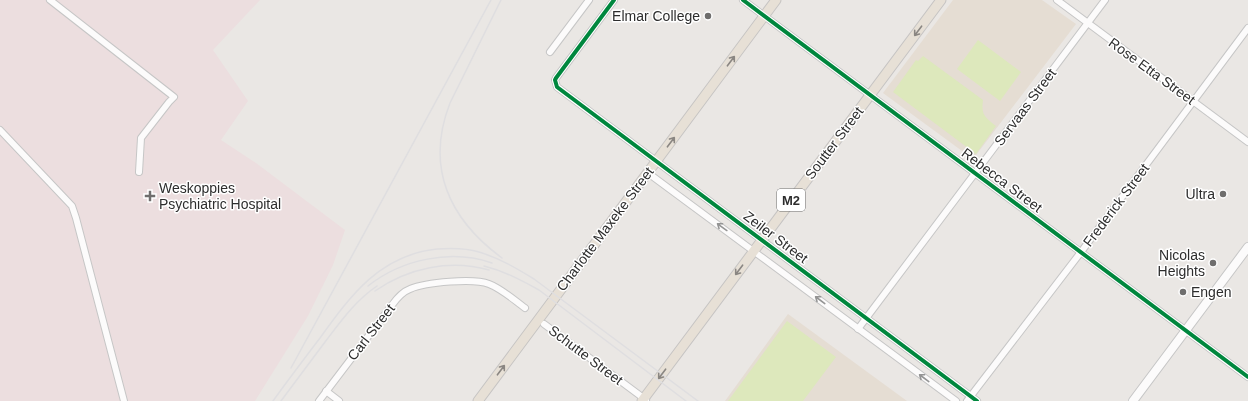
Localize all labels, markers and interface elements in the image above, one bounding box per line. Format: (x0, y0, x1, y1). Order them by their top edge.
place label: Elmar College (612, 8, 700, 24)
marker: Elmar College (703, 11, 713, 21)
one-way arrow (913, 26, 922, 37)
street label: Rose Etta Street (1106, 34, 1198, 108)
one-way arrow (727, 55, 735, 66)
street label: Servaas Street (991, 65, 1059, 149)
street label: Soutter Street (802, 104, 866, 182)
one-way arrow (666, 137, 675, 148)
street label: Rebecca Street (959, 145, 1045, 215)
street label: Frederick Street (1080, 160, 1152, 250)
street label: Charlotte Maxeke Street (553, 164, 657, 294)
place label: Weskoppies Psychiatric Hospital (159, 180, 281, 212)
place label: Ultra (1185, 186, 1215, 202)
road number: M2 (777, 189, 805, 211)
marker: Ultra (1218, 189, 1228, 199)
marker: Weskoppies Psychiatric Hospital (144, 190, 156, 202)
street label: Zeiler Street (741, 208, 811, 266)
one-way arrow (717, 223, 728, 232)
place label: Nicolas Heights (1158, 247, 1205, 279)
marker: Nicolas Heights (1208, 258, 1218, 268)
one-way arrow (735, 264, 743, 275)
place label: Engen (1191, 284, 1231, 300)
marker: Engen (1178, 287, 1188, 297)
one-way arrow (815, 296, 826, 304)
street label: Carl Street (344, 301, 398, 363)
street label: Schutte Street (546, 322, 626, 388)
one-way arrow (497, 364, 505, 375)
one-way arrow (658, 369, 666, 380)
one-way arrow (919, 374, 930, 382)

